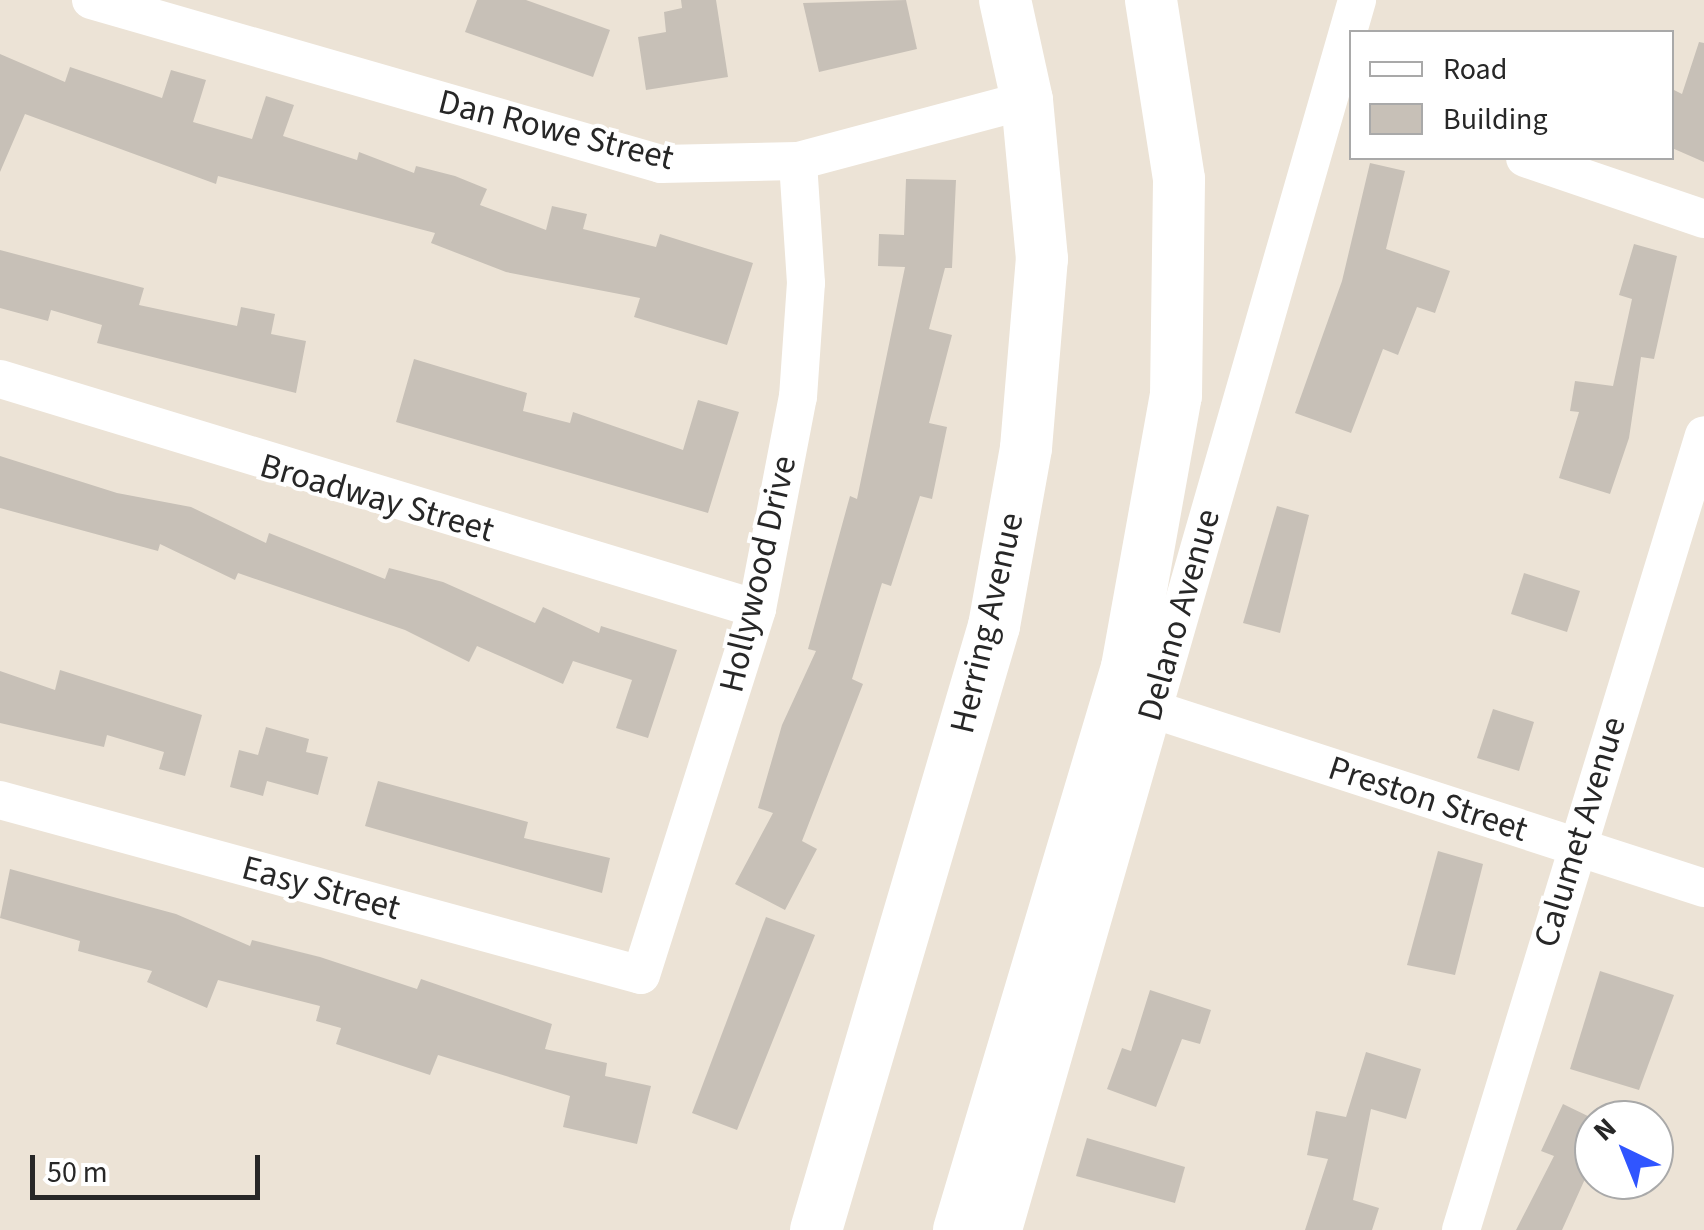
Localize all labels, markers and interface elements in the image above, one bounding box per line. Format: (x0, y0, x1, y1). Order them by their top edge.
legend (1349, 30, 1674, 160)
text: Road (1443, 48, 1507, 91)
street label: Dan Rowe Street (434, 80, 678, 180)
text: Building (1443, 98, 1548, 141)
street label: Broadway Street (255, 445, 499, 551)
street label: Hollywood Drive (710, 452, 806, 696)
street label: Delano Avenue (1129, 504, 1229, 726)
street label: Herring Avenue (941, 509, 1033, 737)
street label: Calumet Avenue (1525, 712, 1635, 952)
street label: Preston Street (1323, 747, 1533, 851)
street label: Easy Street (237, 847, 405, 929)
north arrow (1574, 1100, 1674, 1200)
text: N (1584, 1109, 1625, 1151)
scale bar (35, 1135, 265, 1197)
text: 50 m (47, 1151, 108, 1194)

